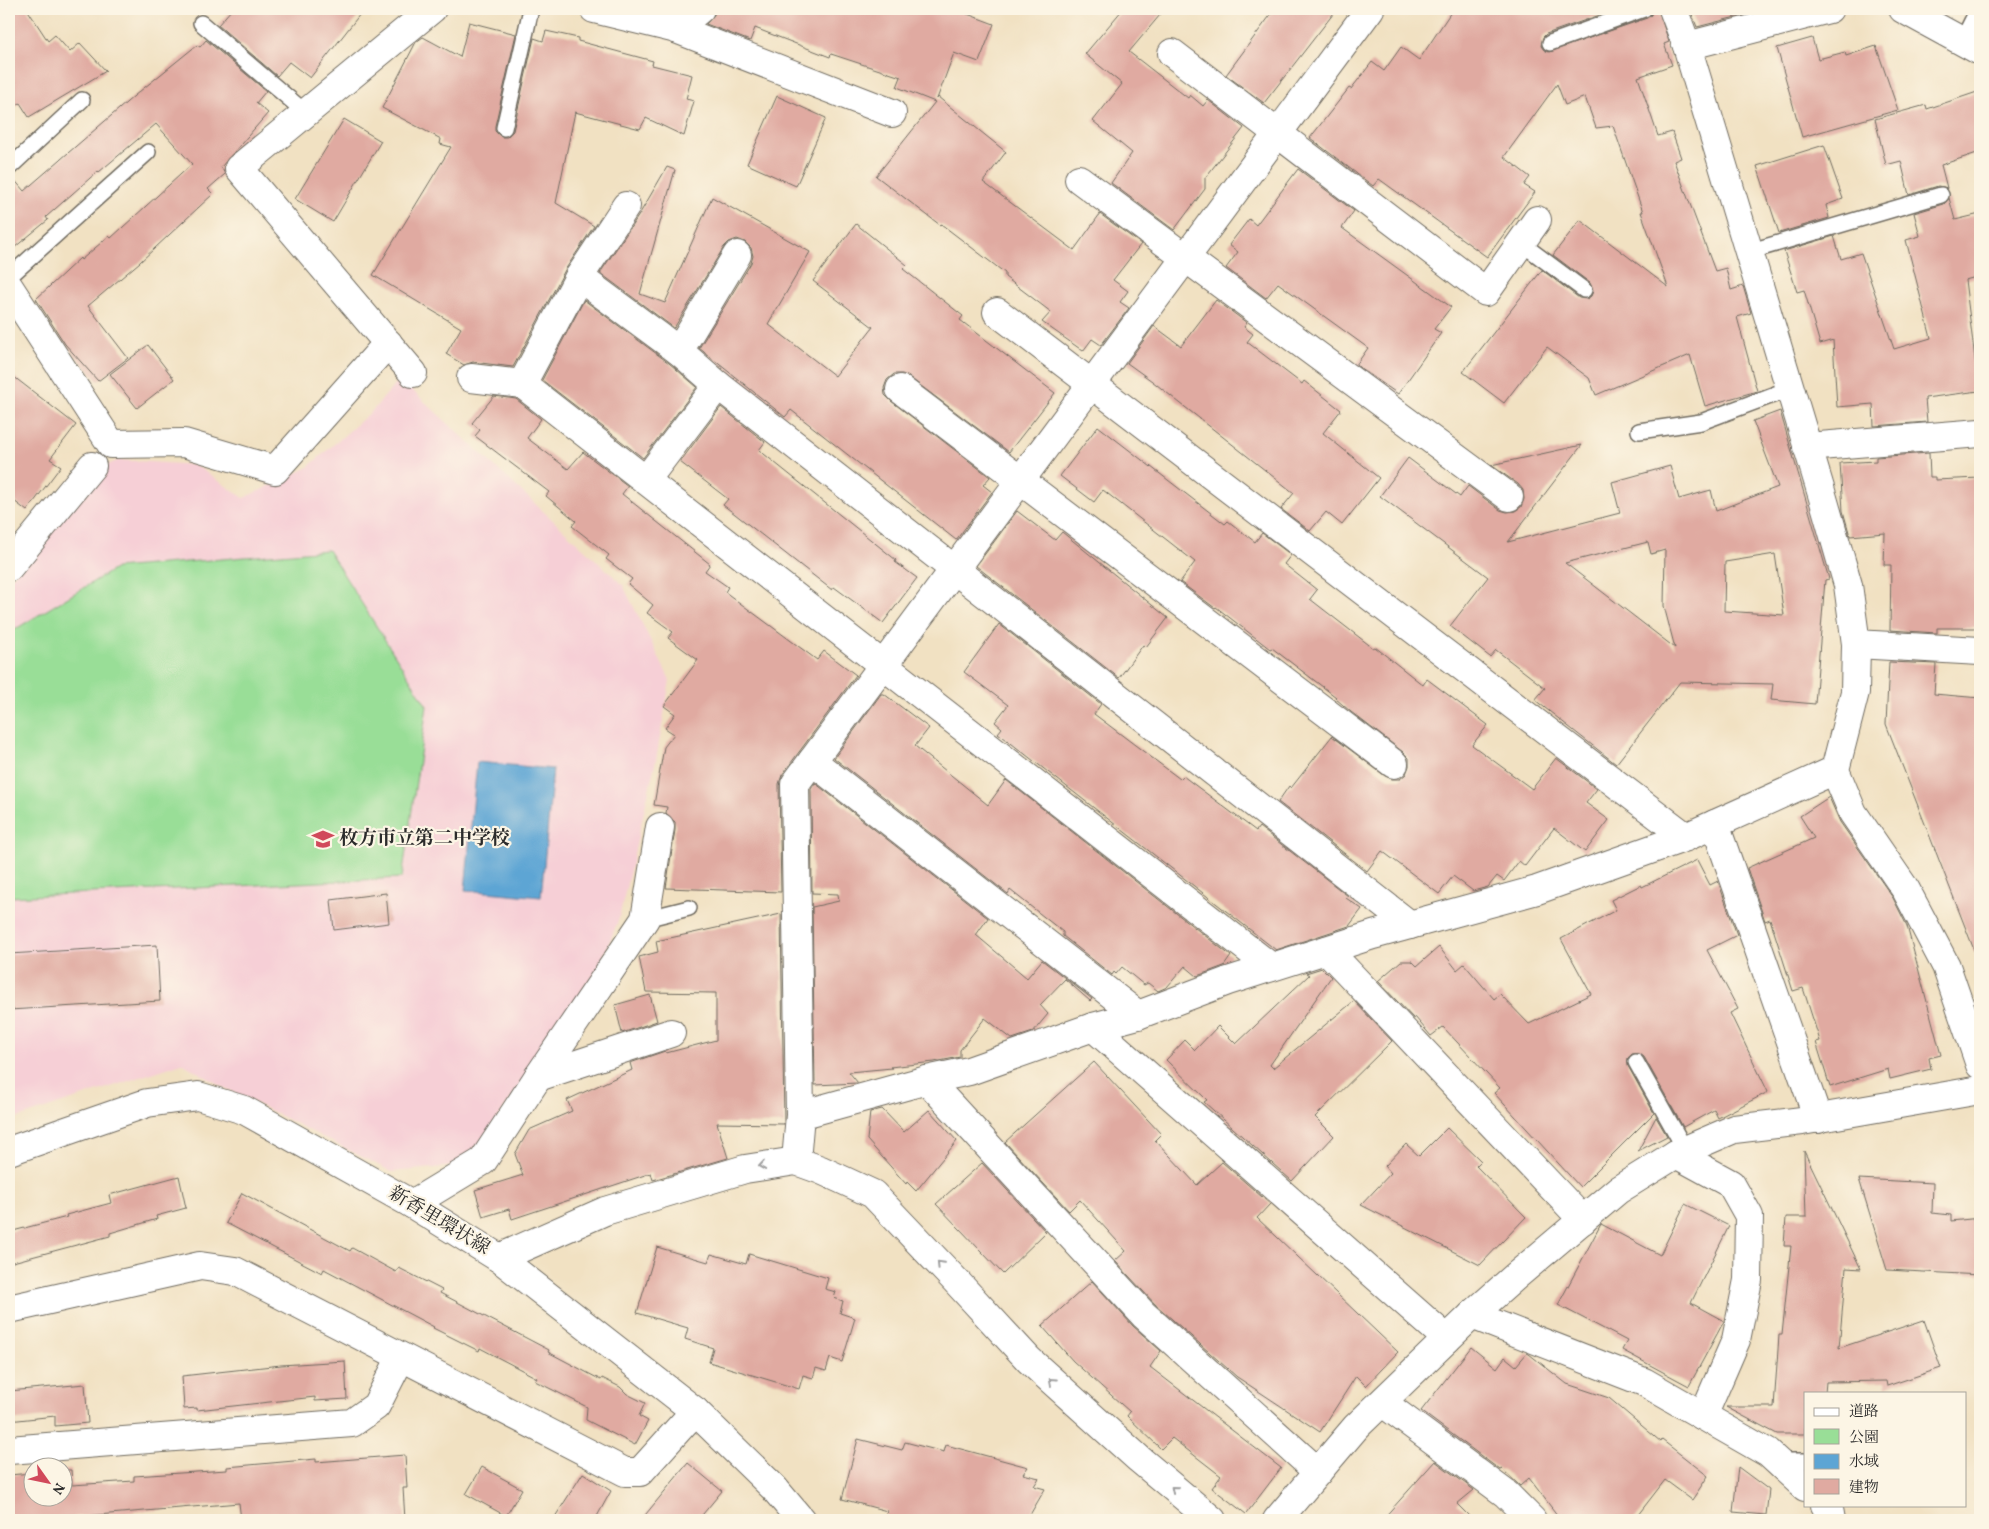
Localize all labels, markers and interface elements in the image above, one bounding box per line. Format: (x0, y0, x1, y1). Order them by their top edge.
school or university icon: 枚方市立第二中学校 (310, 826, 336, 852)
place label: 枚方市立第二中学校 (339, 826, 510, 852)
one-way arrow (758, 1160, 766, 1171)
street label: 新香里環状線 (383, 1180, 495, 1262)
one-way arrow (937, 1261, 946, 1270)
one-way arrow (1049, 1378, 1058, 1387)
legend (1804, 1392, 1966, 1506)
text: 道路 (1849, 1402, 1879, 1423)
text: 公園 (1849, 1428, 1879, 1449)
text: 水域 (1849, 1452, 1879, 1473)
north arrow (22, 1456, 72, 1506)
text: 建物 (1849, 1478, 1879, 1499)
text: N (47, 1479, 68, 1498)
one-way arrow (1171, 1485, 1180, 1494)

